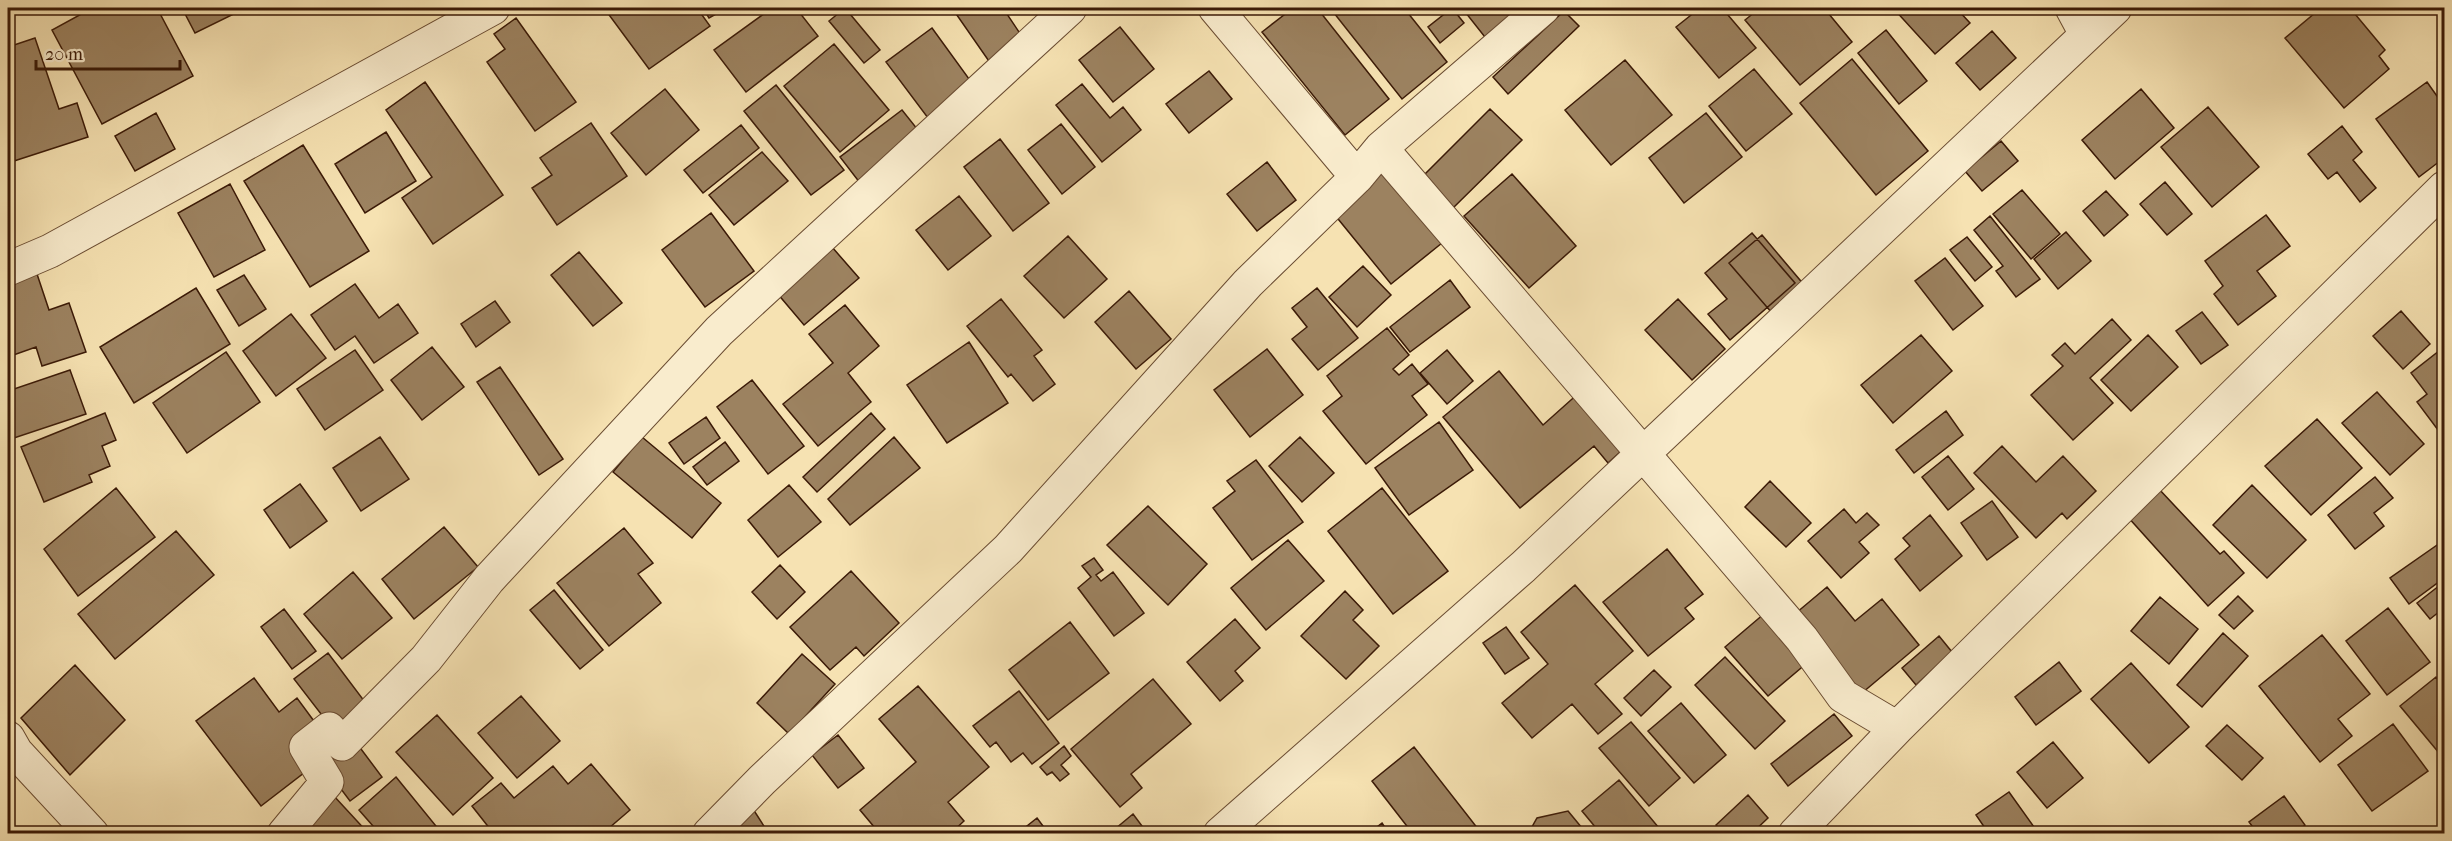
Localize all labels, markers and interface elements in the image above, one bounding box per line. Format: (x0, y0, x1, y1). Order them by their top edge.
scale bar (36, 33, 180, 71)
text: 20 m (45, 44, 83, 65)

